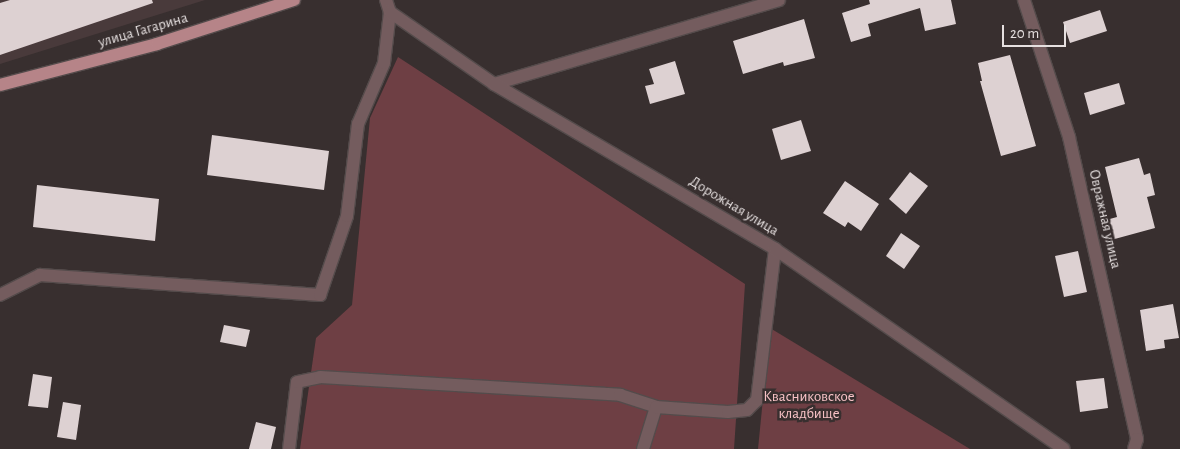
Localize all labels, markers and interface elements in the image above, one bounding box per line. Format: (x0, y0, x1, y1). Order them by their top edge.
street label: улица Гагарина (96, 9, 190, 51)
scale bar (1005, 15, 1069, 47)
text: 20 m (1010, 26, 1039, 41)
street label: Овражная улица (1085, 168, 1125, 270)
street label: Дорожная улица (686, 172, 782, 240)
park label: Квасниковское кладбище (763, 387, 855, 422)

